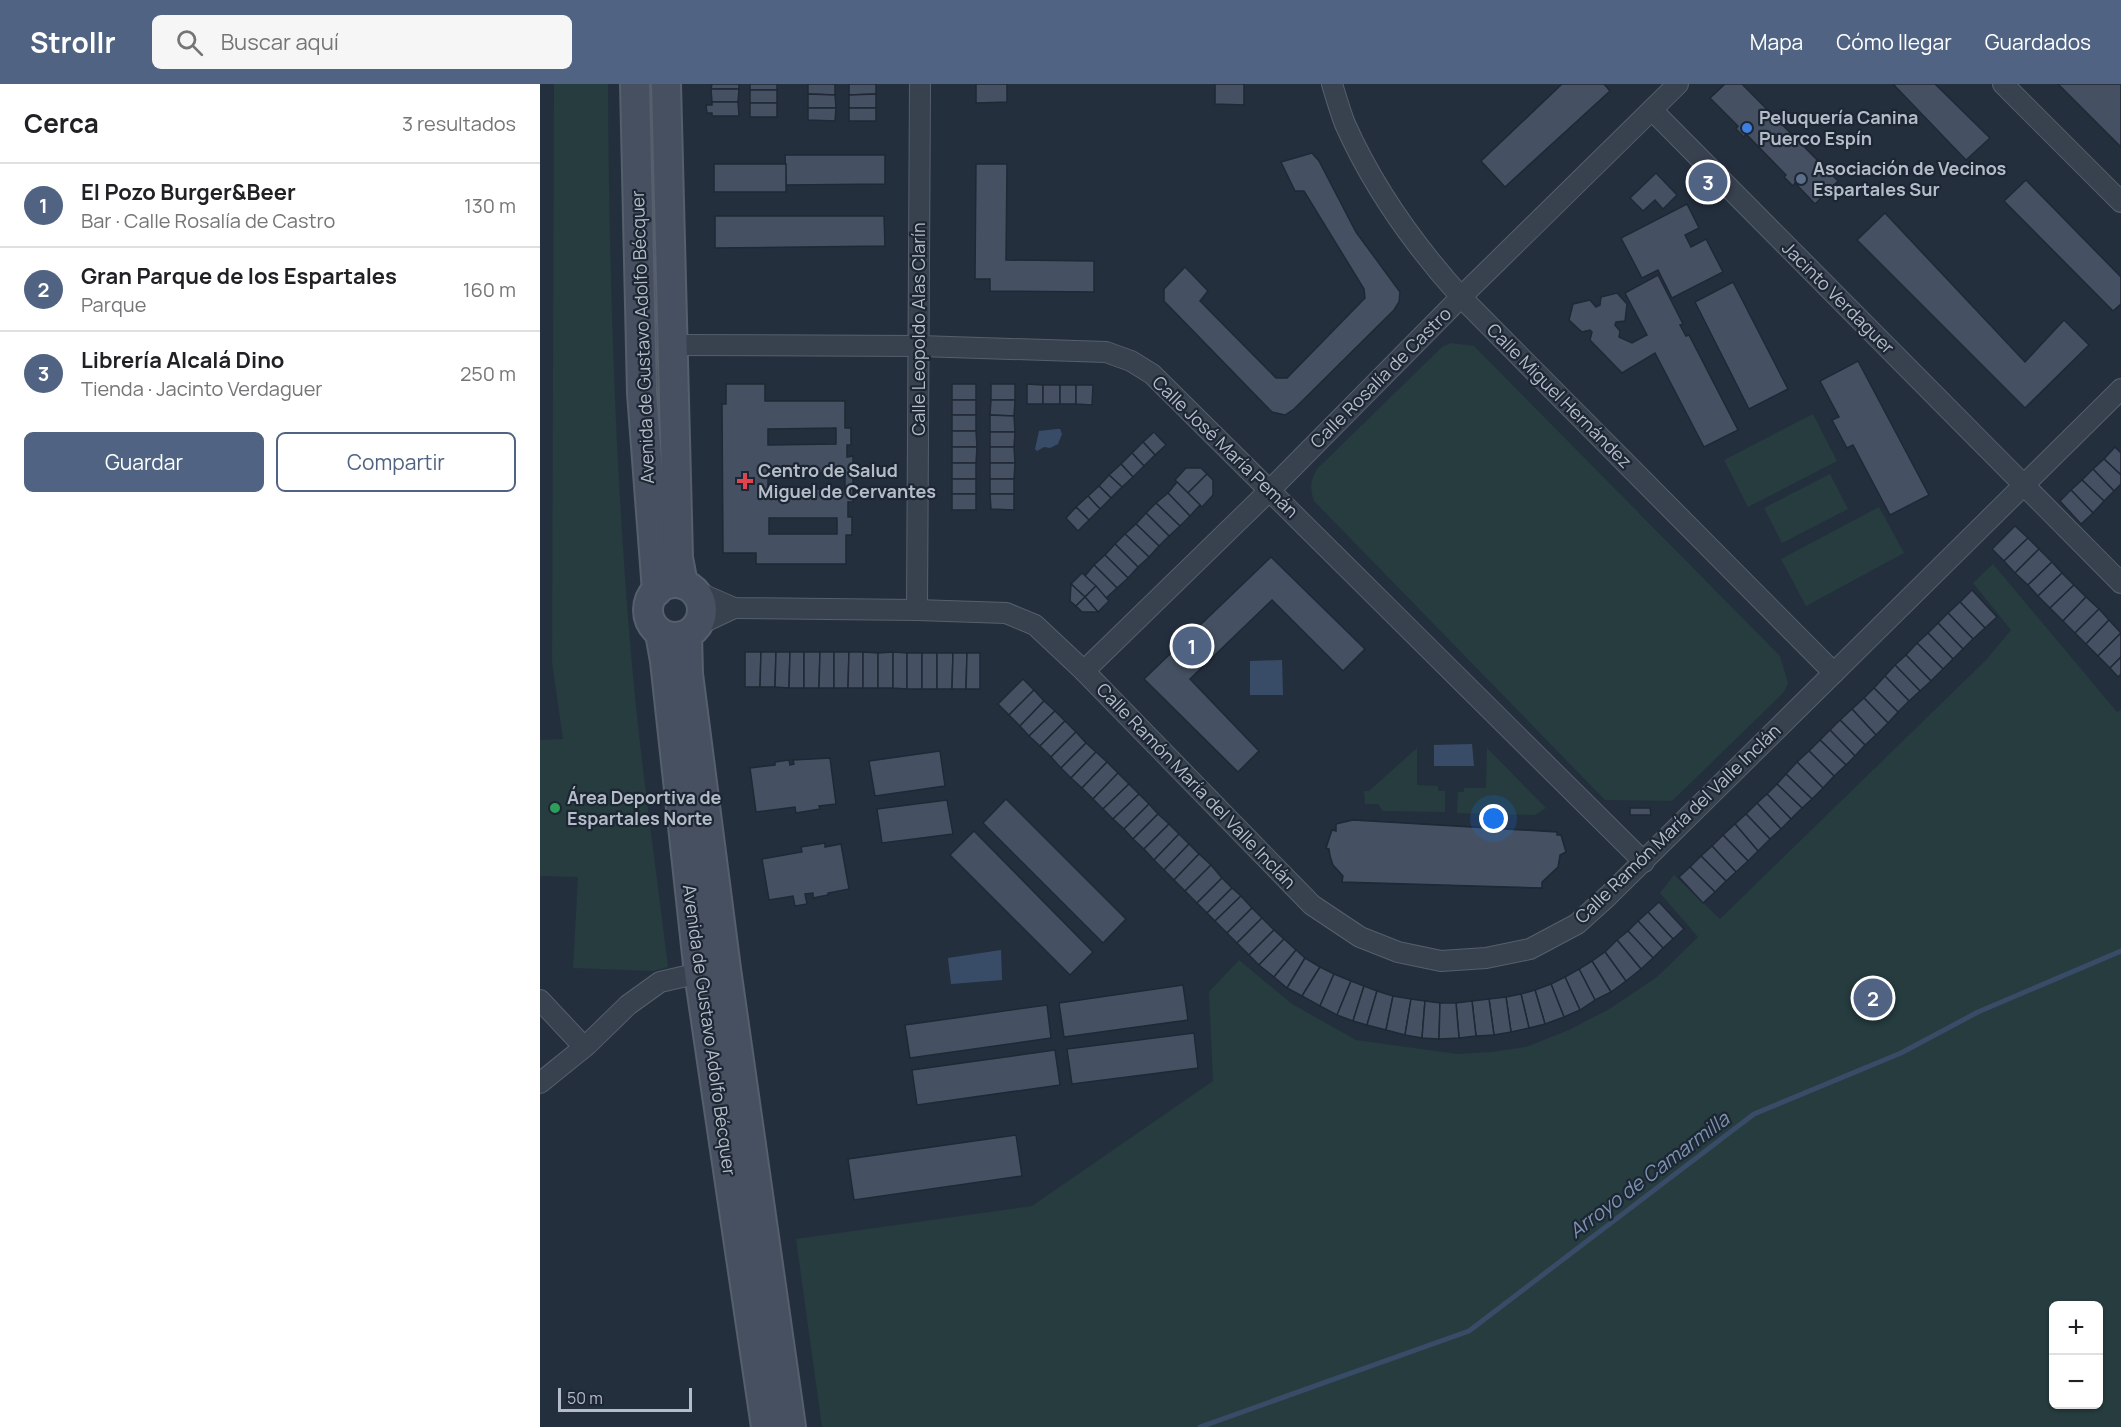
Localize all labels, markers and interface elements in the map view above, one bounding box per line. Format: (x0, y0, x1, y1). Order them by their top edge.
search box (152, 15, 572, 69)
text: Strollr (30, 23, 116, 61)
icon: search (173, 26, 206, 59)
text: Buscar aquí (221, 27, 339, 57)
text: Mapa (1750, 28, 1803, 56)
text: Cómo llegar (1836, 28, 1952, 56)
text: Guardados (1985, 28, 2091, 56)
text: Cerca (24, 105, 99, 141)
place label: Peluquería Canina Puerco Espín (1759, 105, 1918, 150)
text: 3 resultados (402, 110, 516, 137)
marker: Peluquería Canina Puerco Espín (1740, 121, 1754, 135)
place label: Asociación de Vecinos Espartales Sur (1813, 156, 2007, 201)
pin: 3 (1688, 160, 1728, 204)
marker: Asociación de Vecinos Espartales Sur (1794, 172, 1808, 186)
text: El Pozo Burger&Beer (81, 177, 296, 207)
street label: Avenida de Gustavo Adolfo Bécquer (625, 189, 659, 484)
text: 1 (39, 192, 48, 219)
text: 130 m (464, 192, 516, 219)
text: Bar · Calle Rosalía de Castro (81, 207, 335, 234)
street label: Calle Leopoldo Alas Clarín (906, 222, 930, 436)
street label: Jacinto Verdaguer (1777, 236, 1900, 359)
text: Gran Parque de los Espartales (81, 261, 397, 291)
text: 2 (38, 276, 49, 303)
text: 160 m (463, 276, 516, 303)
text: Parque (81, 291, 146, 318)
street label: Calle Rosalía de Castro (1305, 302, 1456, 453)
street label: Calle Miguel Hernández (1482, 318, 1637, 473)
text: Librería Alcalá Dino (81, 345, 284, 375)
text: 3 (38, 360, 49, 387)
text: 250 m (460, 360, 516, 387)
street label: Calle José María Pemán (1147, 370, 1304, 522)
text: Tienda · Jacinto Verdaguer (81, 375, 323, 402)
button: Guardar (24, 432, 264, 492)
button: Compartir (276, 432, 516, 492)
place label: Centro de Salud Miguel de Cervantes (758, 458, 936, 503)
marker: Centro de Salud Miguel de Cervantes (736, 472, 754, 490)
pin: 1 (1172, 624, 1212, 668)
street label: Calle Ramón María del Valle Inclán (1092, 677, 1302, 893)
street label: Calle Ramón María del Valle Inclán (1569, 718, 1785, 928)
place label: Área Deportiva de Espartales Norte (567, 785, 722, 830)
marker: Área Deportiva de Espartales Norte (548, 801, 562, 815)
your location (1479, 804, 1508, 833)
street label: Avenida de Gustavo Adolfo Bécquer (678, 883, 742, 1177)
pin: 2 (1854, 976, 1892, 1020)
water label: Arroyo de Camarmilla (1563, 1105, 1735, 1244)
map controls (2049, 1301, 2103, 1409)
button: + (2049, 1301, 2103, 1355)
button: − (2049, 1355, 2103, 1409)
scale bar (558, 1385, 692, 1412)
text: 50 m (567, 1387, 603, 1409)

